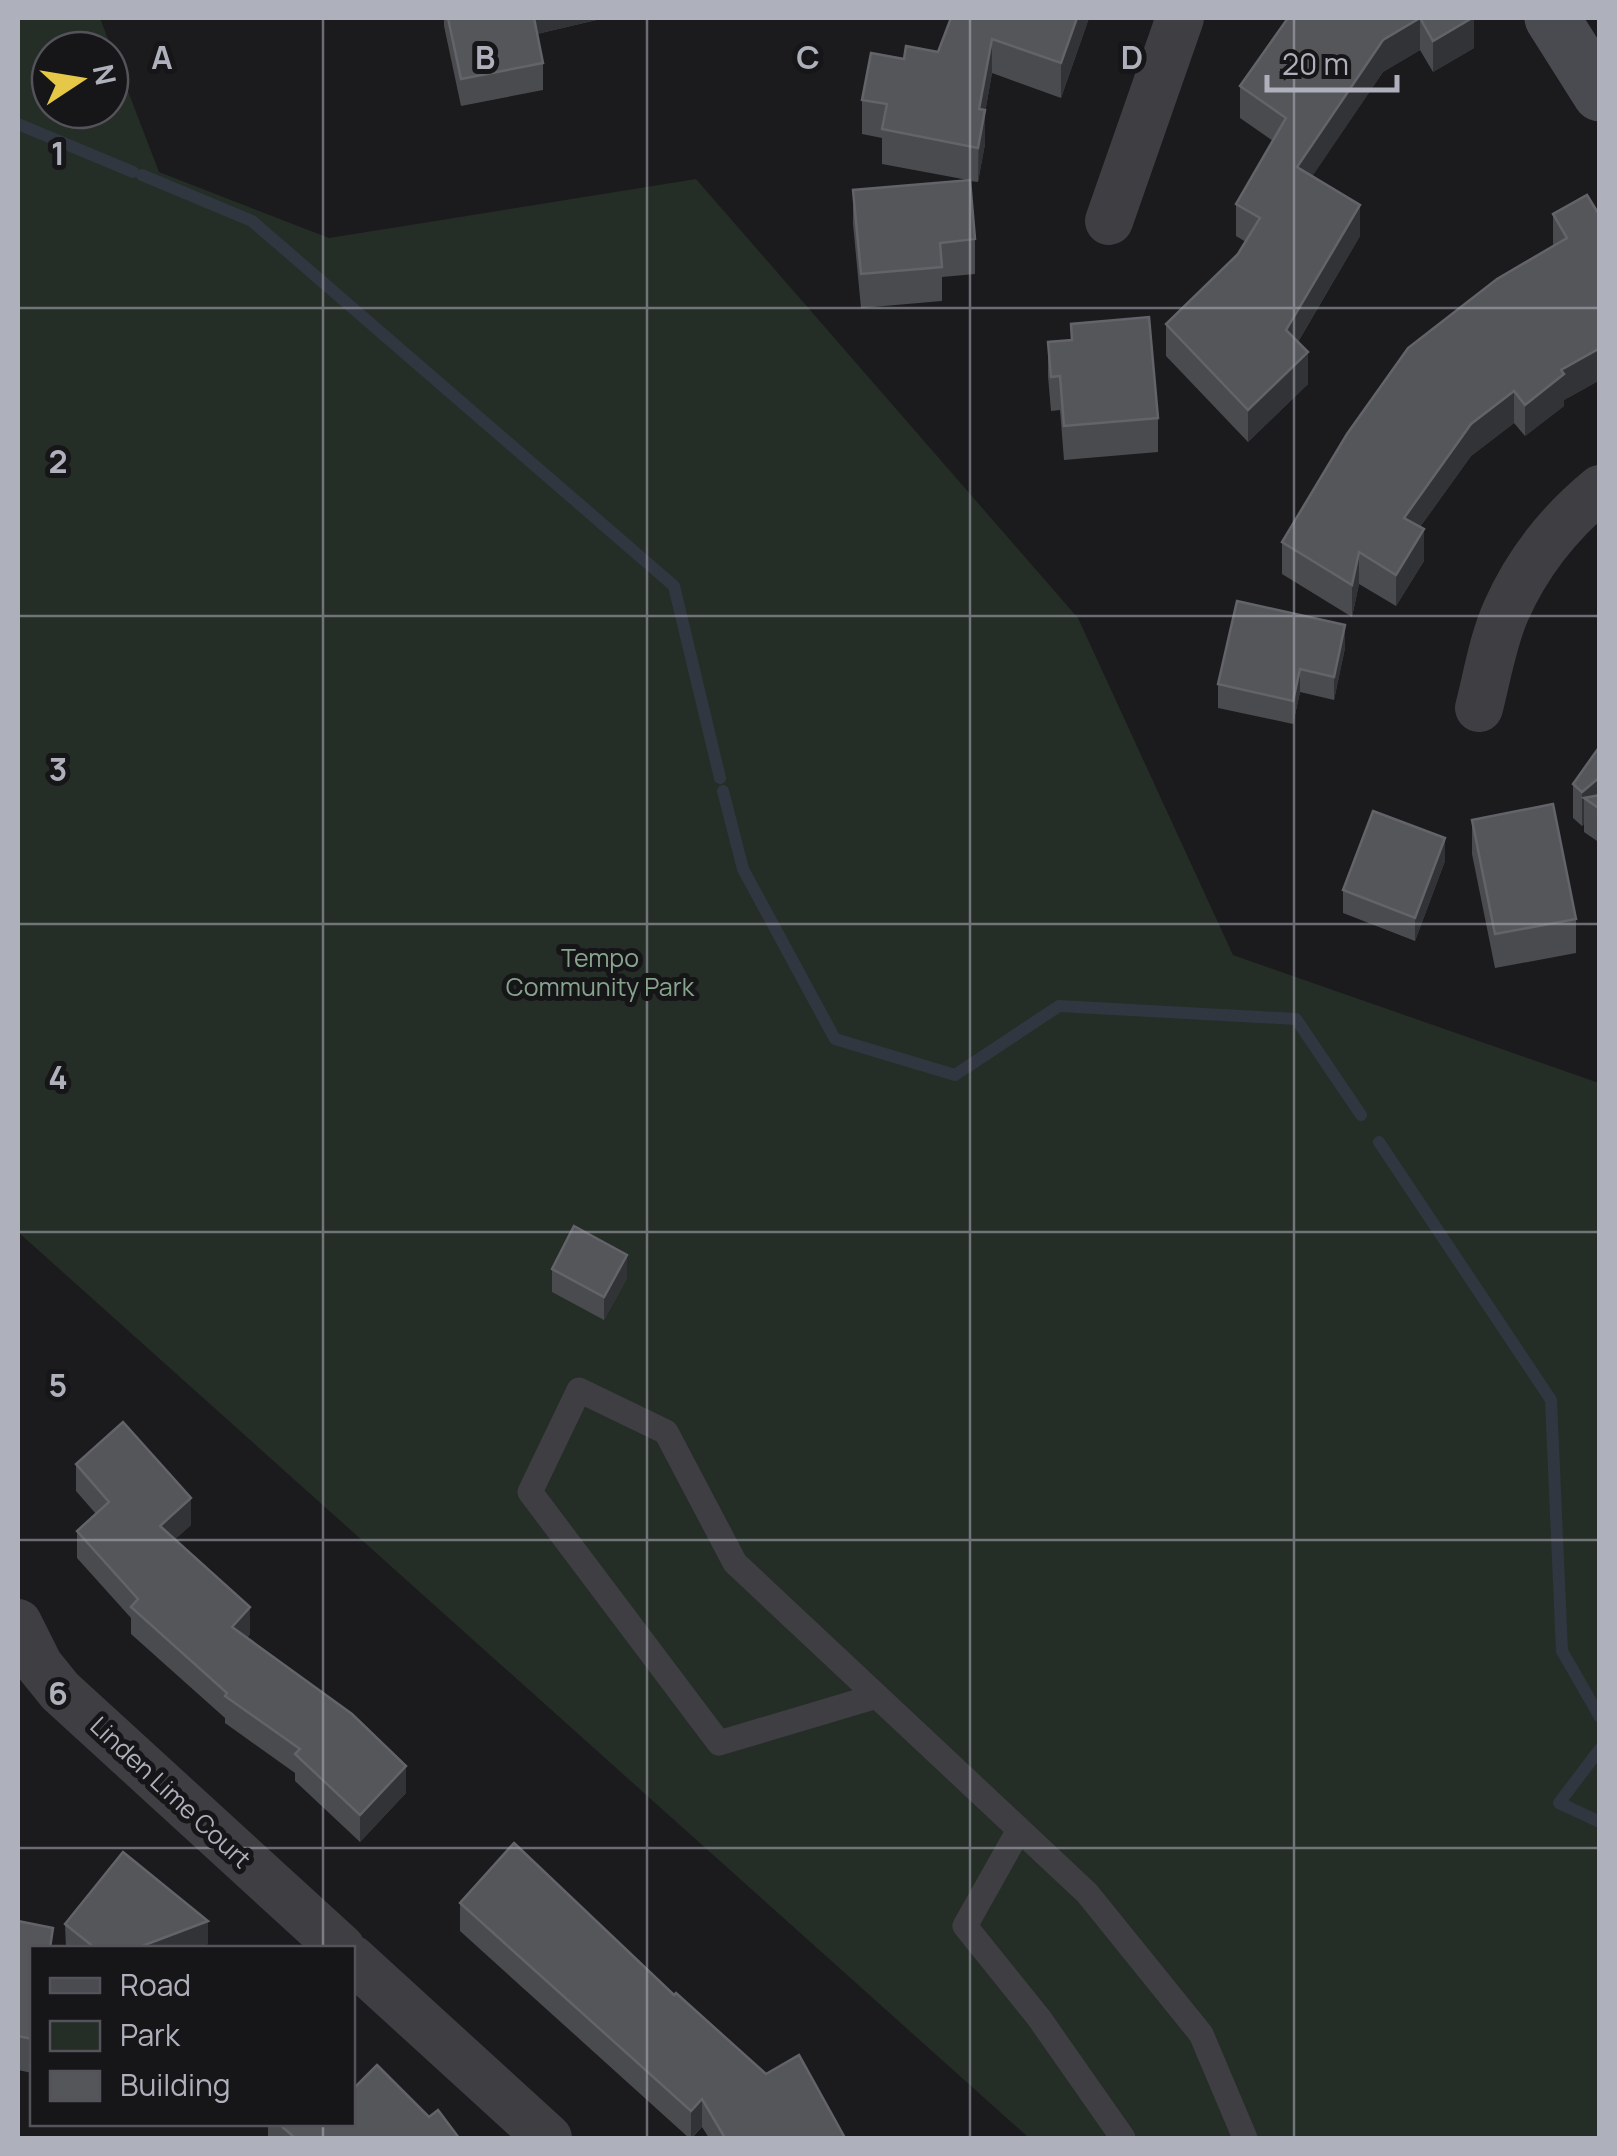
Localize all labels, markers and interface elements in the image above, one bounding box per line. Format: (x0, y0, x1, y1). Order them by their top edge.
north arrow (30, 30, 130, 130)
scale bar (1267, 30, 1397, 92)
text: A (151, 35, 173, 79)
text: B (475, 35, 495, 79)
text: C (796, 35, 820, 79)
text: D (1121, 35, 1143, 79)
text: 20 m (1282, 43, 1349, 84)
text: N (85, 61, 126, 88)
text: 1 (51, 131, 65, 175)
text: 2 (48, 439, 68, 483)
text: 3 (49, 747, 67, 791)
park label: Tempo Community Park (506, 940, 695, 1004)
text: 4 (48, 1055, 68, 1099)
text: 5 (49, 1363, 67, 1407)
text: 6 (48, 1671, 68, 1715)
street label: Linden Lime Court (83, 1708, 259, 1876)
legend (30, 1946, 355, 2126)
text: Road (120, 1964, 191, 2005)
text: Park (120, 2014, 181, 2055)
text: Building (120, 2064, 231, 2105)

